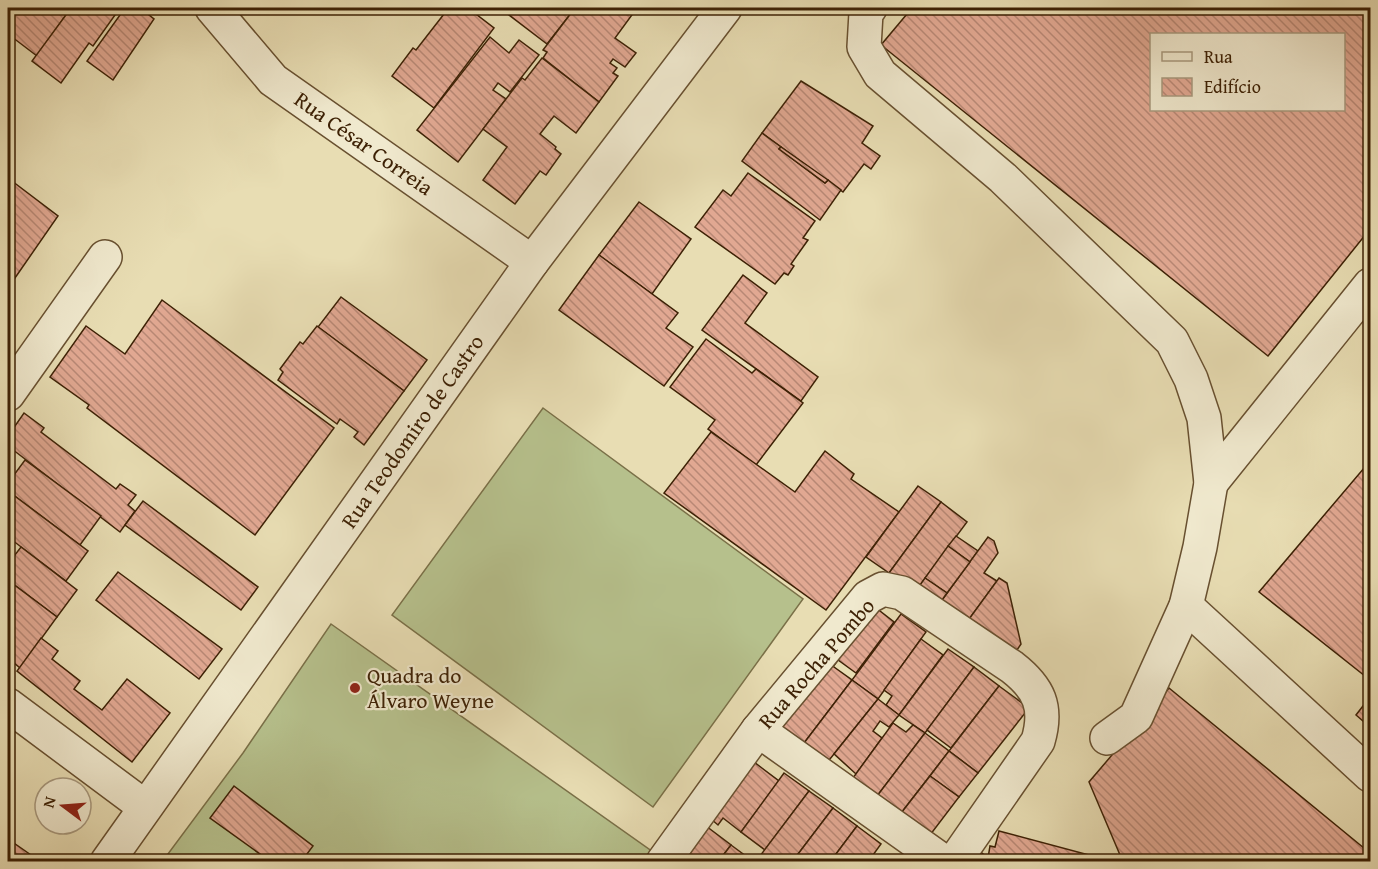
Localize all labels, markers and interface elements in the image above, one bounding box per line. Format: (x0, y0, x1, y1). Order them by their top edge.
legend (1150, 33, 1345, 111)
text: Rua (1204, 43, 1233, 70)
text: Edifício (1204, 73, 1261, 100)
street label: Rua César Correia (288, 83, 440, 203)
street label: Rua Teodomiro de Castro (333, 327, 491, 535)
street label: Rua Rocha Pombo (750, 590, 882, 736)
place label: Quadra do Álvaro Weyne (367, 659, 494, 716)
marker: Quadra do Álvaro Weyne (348, 681, 362, 695)
north arrow (33, 776, 93, 836)
text: N (36, 793, 62, 810)

